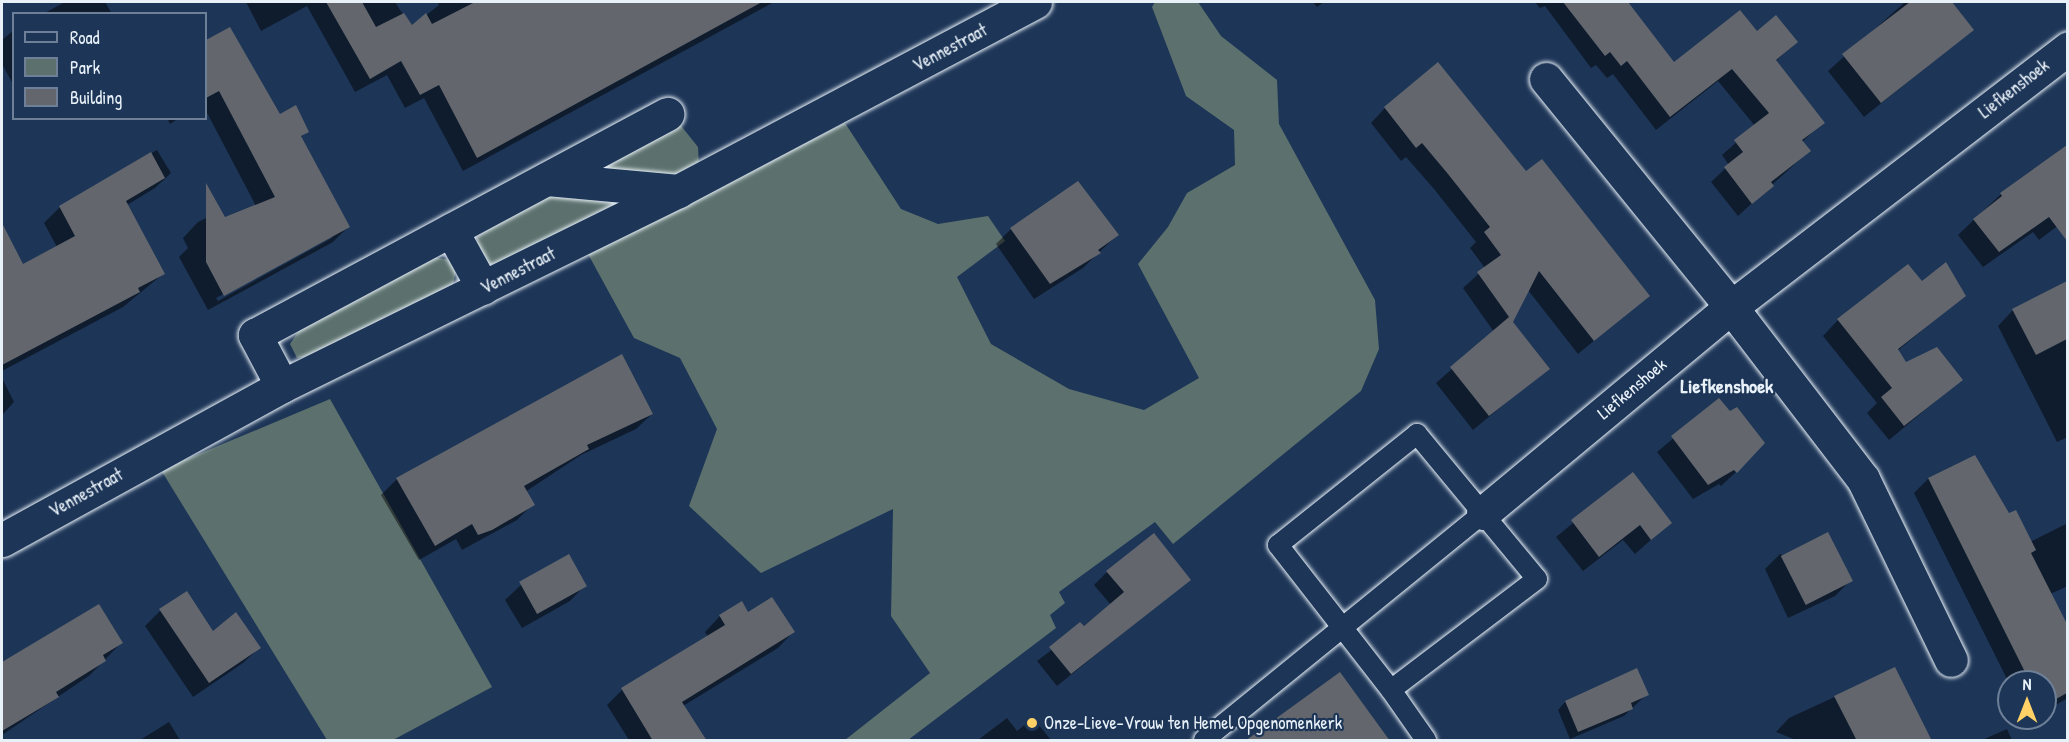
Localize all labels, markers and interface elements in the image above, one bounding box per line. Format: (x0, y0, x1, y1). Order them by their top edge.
legend (12, 12, 207, 120)
street label: Vennestraat (909, 19, 991, 77)
text: Road (70, 25, 100, 50)
text: Park (70, 55, 100, 80)
street label: Liefkenshoek (1974, 55, 2054, 123)
text: Building (70, 85, 122, 110)
street label: Vennestraat (477, 243, 559, 299)
street label: Liefkenshoek (1593, 354, 1671, 424)
district label: Liefkenshoek (1681, 373, 1773, 397)
street label: Vennestraat (45, 464, 127, 522)
north arrow (1997, 670, 2057, 730)
text: N (2023, 673, 2031, 695)
place label: Onze-Lieve-Vrouw ten Hemel Opgenomenkerk (1044, 712, 1342, 734)
marker: Onze-Lieve-Vrouw ten Hemel Opgenomenkerk (1025, 716, 1039, 730)

